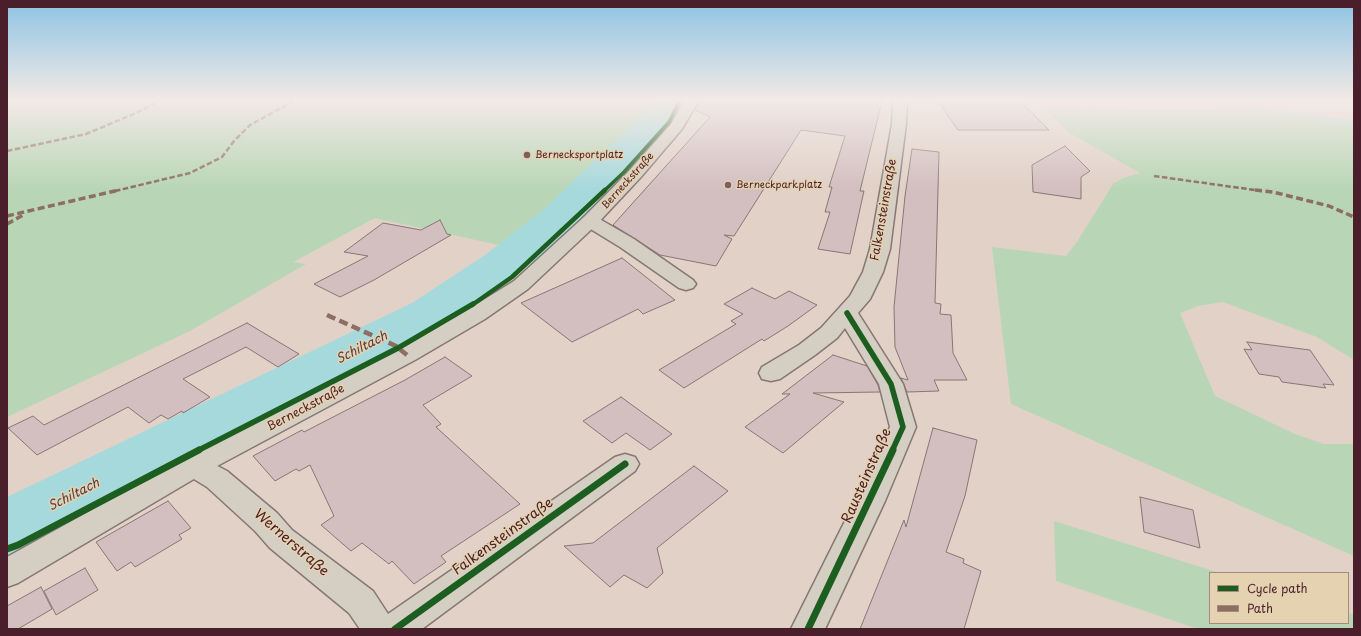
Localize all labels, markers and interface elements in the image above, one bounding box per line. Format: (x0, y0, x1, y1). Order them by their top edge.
place label: Bernecksportplatz (535, 149, 623, 161)
marker: Bernecksportplatz (522, 150, 532, 160)
street label: Berneckstraße (600, 150, 656, 212)
street label: Falkensteinstraße (868, 158, 900, 262)
place label: Berneckparkplatz (736, 179, 822, 191)
marker: Berneckparkplatz (723, 180, 733, 190)
water label: Schiltach (334, 328, 390, 368)
street label: Berneckstraße (265, 381, 347, 435)
street label: Rausteinstraße (838, 426, 896, 526)
water label: Schiltach (46, 475, 102, 515)
street label: Falkensteinstraße (449, 495, 557, 579)
street label: Wernerstraße (250, 506, 332, 580)
legend (1209, 572, 1349, 624)
text: Cycle path (1247, 579, 1308, 597)
text: Path (1247, 599, 1273, 617)

